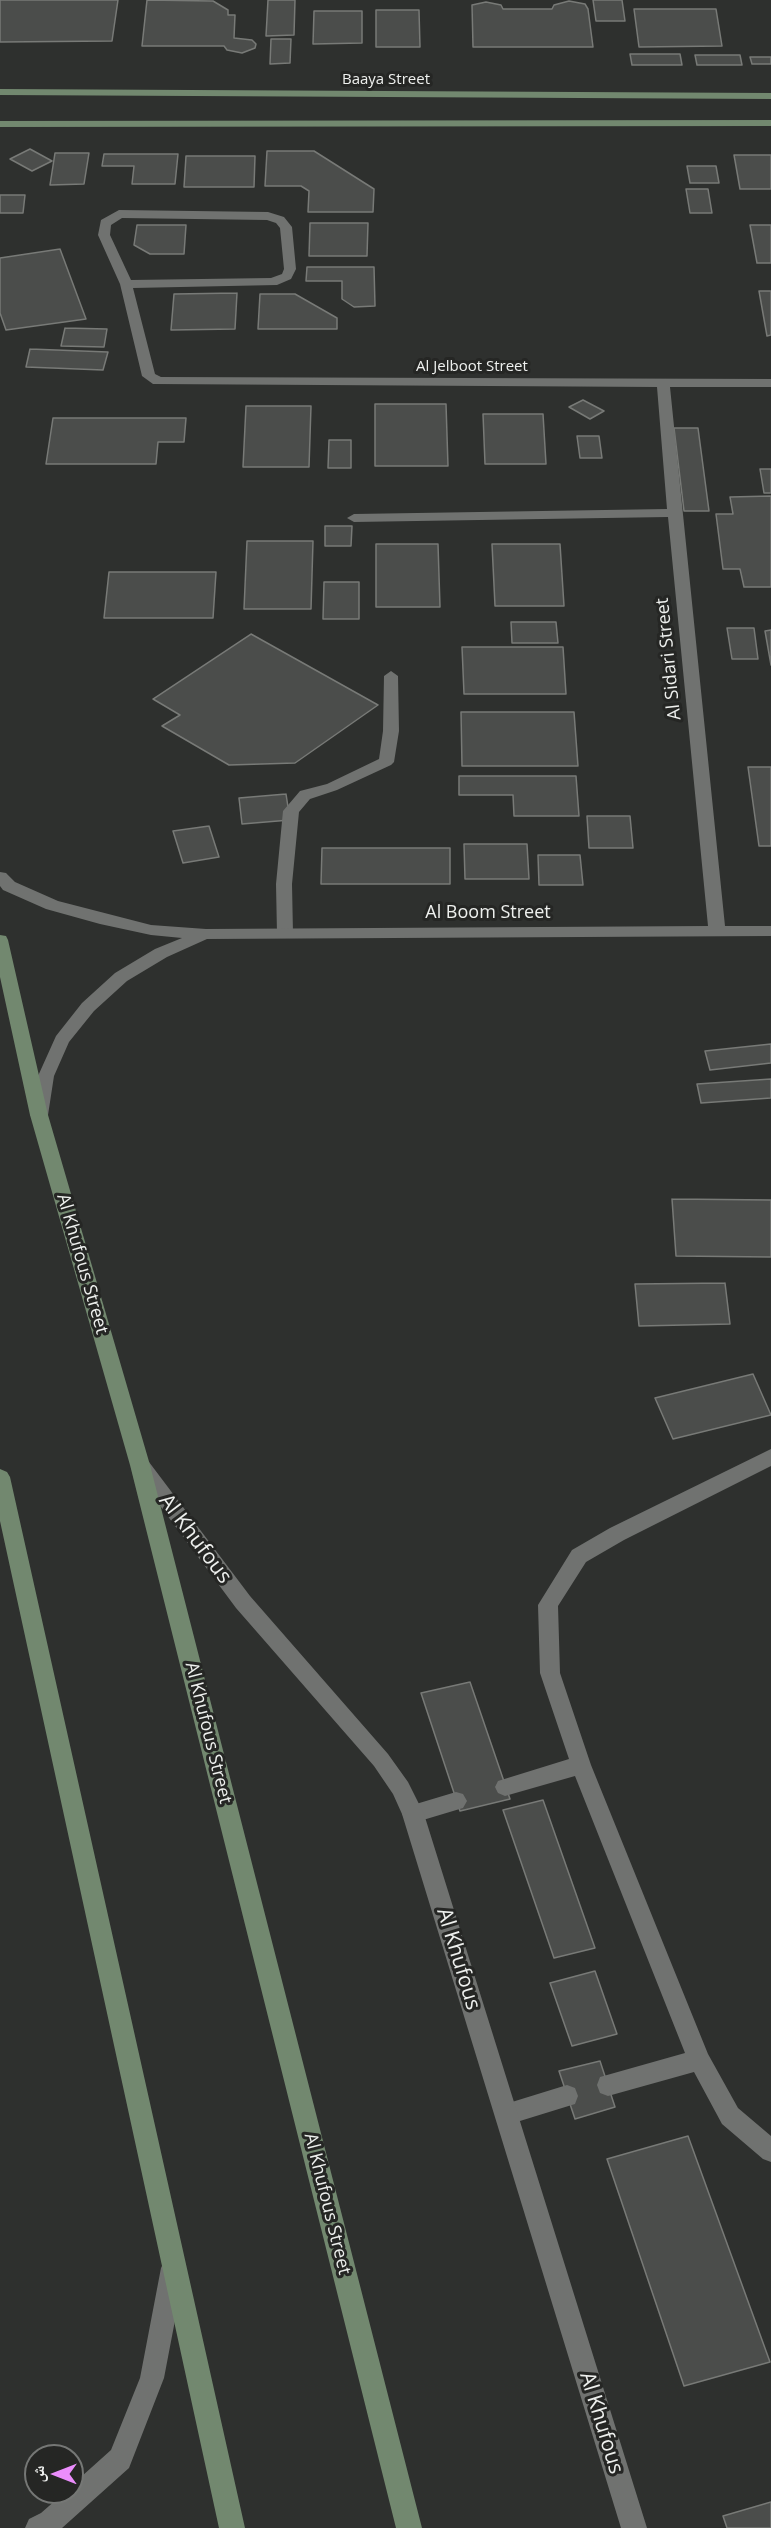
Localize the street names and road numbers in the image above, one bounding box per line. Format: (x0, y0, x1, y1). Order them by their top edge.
street label: Baaya Street (342, 71, 430, 89)
street label: Al Jelboot Street (416, 358, 528, 376)
street label: Al Sidari Street (652, 597, 686, 721)
street label: Al Boom Street (425, 902, 551, 924)
street label: Al Khufous Street (52, 1191, 112, 1337)
street label: Al Khufous (153, 1489, 237, 1589)
street label: Al Khufous Street (180, 1660, 236, 1806)
street label: Al Khufous (431, 1905, 485, 2013)
street label: Al Khufous Street (299, 2131, 355, 2277)
street label: Al Khufous (574, 2369, 628, 2477)

